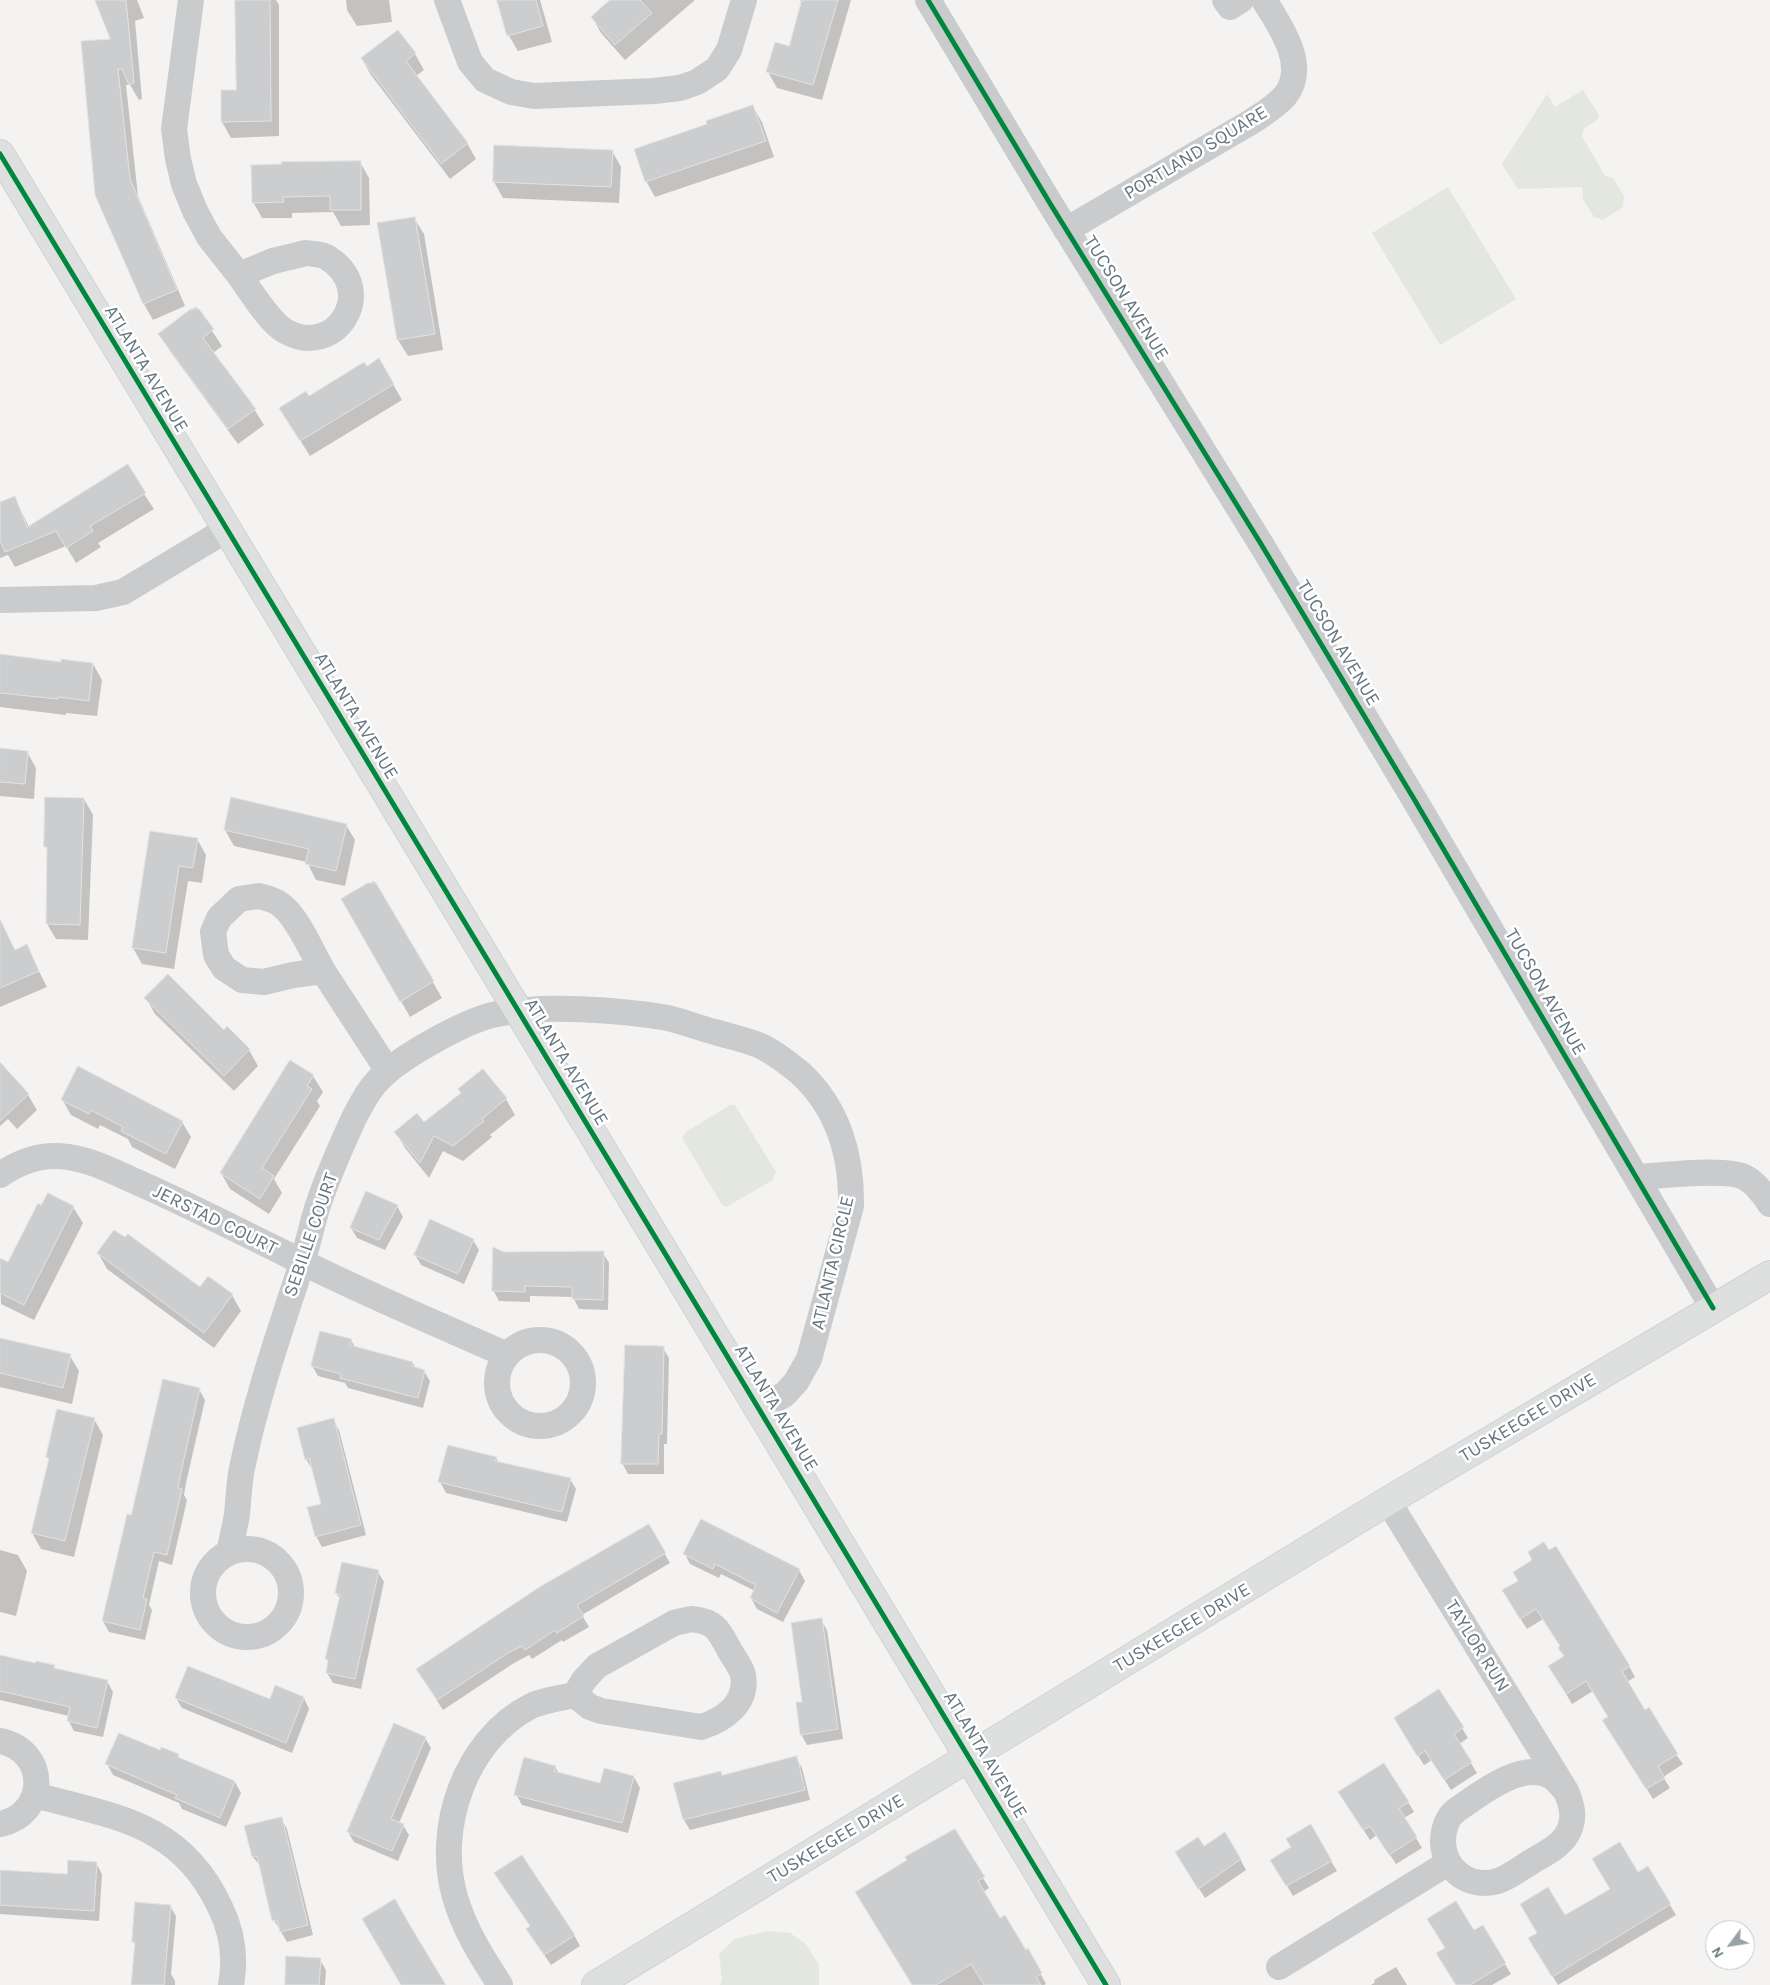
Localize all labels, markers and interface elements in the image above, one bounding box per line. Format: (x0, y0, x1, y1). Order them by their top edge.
street label: PORTLAND SQUARE (1120, 101, 1272, 205)
street label: TUCSON AVENUE (1079, 231, 1173, 365)
street label: ATLANTA AVENUE (99, 301, 193, 437)
street label: TUCSON AVENUE (1291, 576, 1385, 710)
street label: ATLANTA AVENUE (309, 648, 403, 784)
street label: TUCSON AVENUE (1499, 925, 1591, 1059)
street label: ATLANTA AVENUE (519, 994, 613, 1130)
street label: SEBILLE COURT (279, 1170, 343, 1300)
street label: JERSTAD COURT (149, 1180, 281, 1260)
street label: ATLANTA CIRCLE (807, 1194, 859, 1332)
street label: ATLANTA AVENUE (729, 1340, 823, 1476)
street label: TUSKEEGEE DRIVE (1456, 1368, 1600, 1468)
street label: TUSKEEGEE DRIVE (1110, 1578, 1254, 1678)
street label: TAYLOR RUN (1440, 1596, 1514, 1696)
street label: ATLANTA AVENUE (938, 1687, 1032, 1823)
street label: TUSKEEGEE DRIVE (764, 1789, 908, 1889)
north arrow (1705, 1920, 1755, 1970)
text: N (1708, 1944, 1727, 1961)

